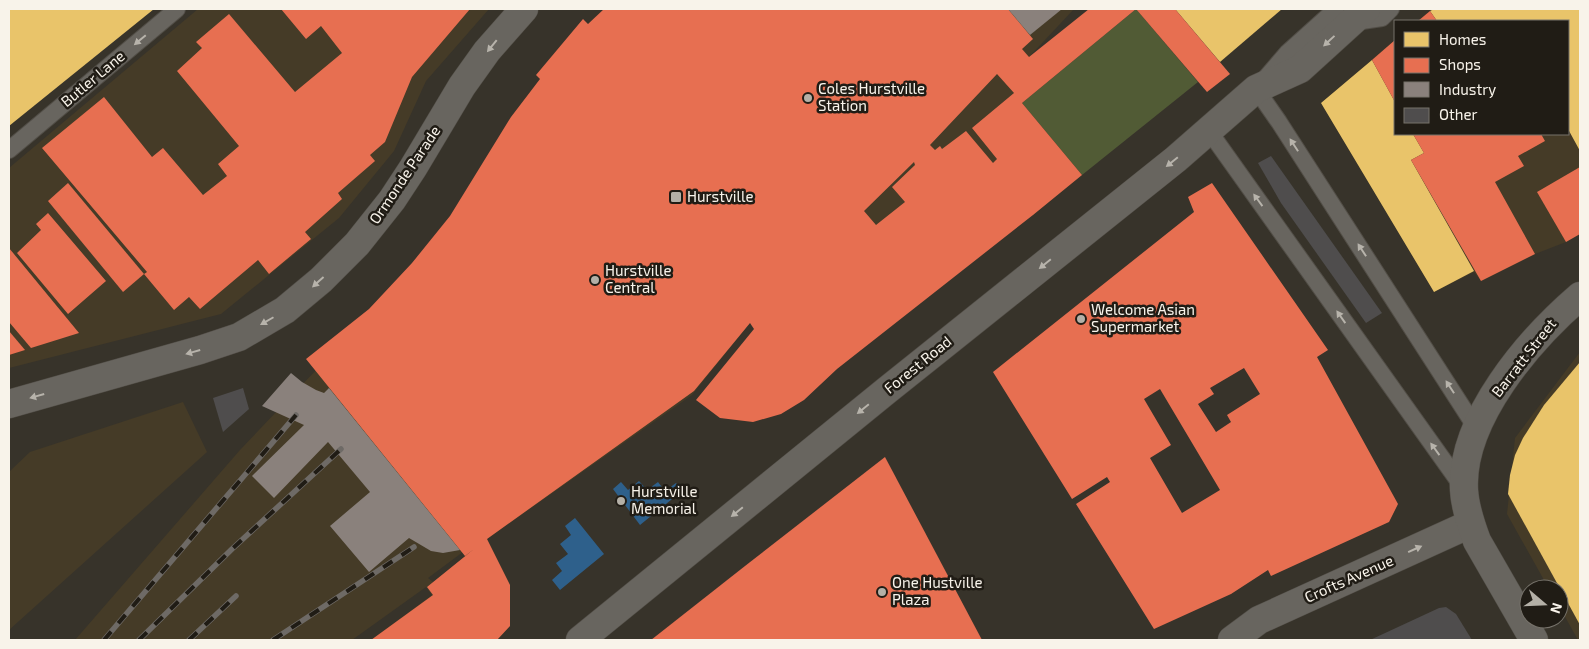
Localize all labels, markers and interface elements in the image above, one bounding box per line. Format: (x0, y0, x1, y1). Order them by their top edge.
legend (1394, 20, 1569, 135)
text: Homes (1439, 30, 1486, 48)
one-way arrow (134, 34, 146, 46)
one-way arrow (1324, 35, 1336, 47)
one-way arrow (486, 39, 497, 52)
street label: Butler Lane (57, 46, 128, 110)
text: Shops (1439, 55, 1481, 73)
place label: Coles Hurstville Station (818, 79, 925, 114)
text: Industry (1439, 80, 1496, 98)
marker: Coles Hurstville Station (802, 92, 814, 104)
text: Other (1439, 105, 1478, 123)
street label: Ormonde Parade (365, 122, 444, 227)
one-way arrow (1289, 138, 1298, 151)
one-way arrow (1166, 157, 1179, 168)
place label: Hurstville (687, 187, 754, 205)
marker: Hurstville (669, 190, 683, 204)
one-way arrow (1253, 193, 1263, 207)
one-way arrow (1357, 244, 1366, 257)
one-way arrow (1039, 258, 1052, 269)
place label: Hurstville Central (605, 261, 672, 296)
marker: Hurstville Central (589, 274, 601, 286)
one-way arrow (313, 276, 325, 288)
place label: Welcome Asian Supermarket (1091, 300, 1195, 335)
one-way arrow (1336, 310, 1346, 324)
marker: Welcome Asian Supermarket (1075, 313, 1087, 325)
street label: Barratt Street (1487, 314, 1559, 400)
one-way arrow (260, 316, 273, 325)
street label: Forest Road (880, 332, 955, 397)
one-way arrow (185, 348, 200, 356)
one-way arrow (1445, 380, 1455, 393)
one-way arrow (29, 392, 44, 400)
one-way arrow (857, 403, 870, 414)
one-way arrow (1430, 443, 1440, 456)
place label: Hurstville Memorial (631, 482, 698, 517)
marker: Hurstville Memorial (615, 495, 627, 507)
one-way arrow (731, 506, 744, 517)
one-way arrow (1408, 545, 1422, 553)
street label: Crofts Avenue (1301, 551, 1396, 606)
place label: One Hustville Plaza (892, 573, 983, 608)
north arrow (1519, 579, 1569, 629)
marker: One Hustville Plaza (876, 586, 888, 598)
text: N (1547, 601, 1566, 616)

